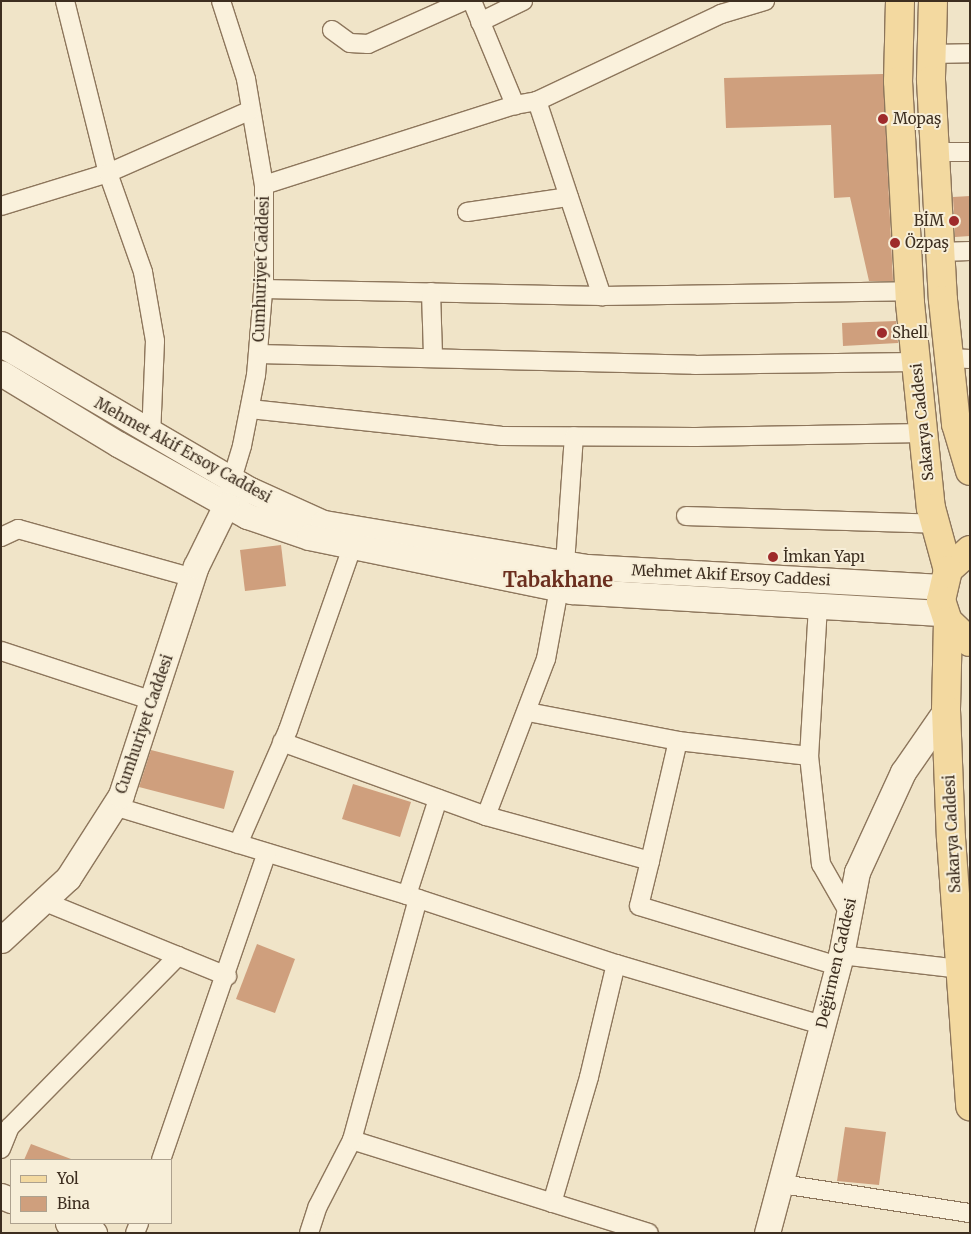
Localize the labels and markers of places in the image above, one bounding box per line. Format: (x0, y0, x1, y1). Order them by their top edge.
place label: Mopaş (893, 110, 941, 128)
marker: Mopaş (877, 113, 889, 125)
place label: BİM (914, 212, 944, 230)
marker: BİM (948, 215, 960, 227)
place label: Özpaş (905, 234, 949, 252)
marker: Özpaş (889, 237, 901, 249)
place label: Shell (892, 324, 928, 342)
marker: Shell (876, 327, 888, 339)
place label: İmkan Yapı (783, 548, 865, 566)
marker: İmkan Yapı (767, 551, 779, 563)

